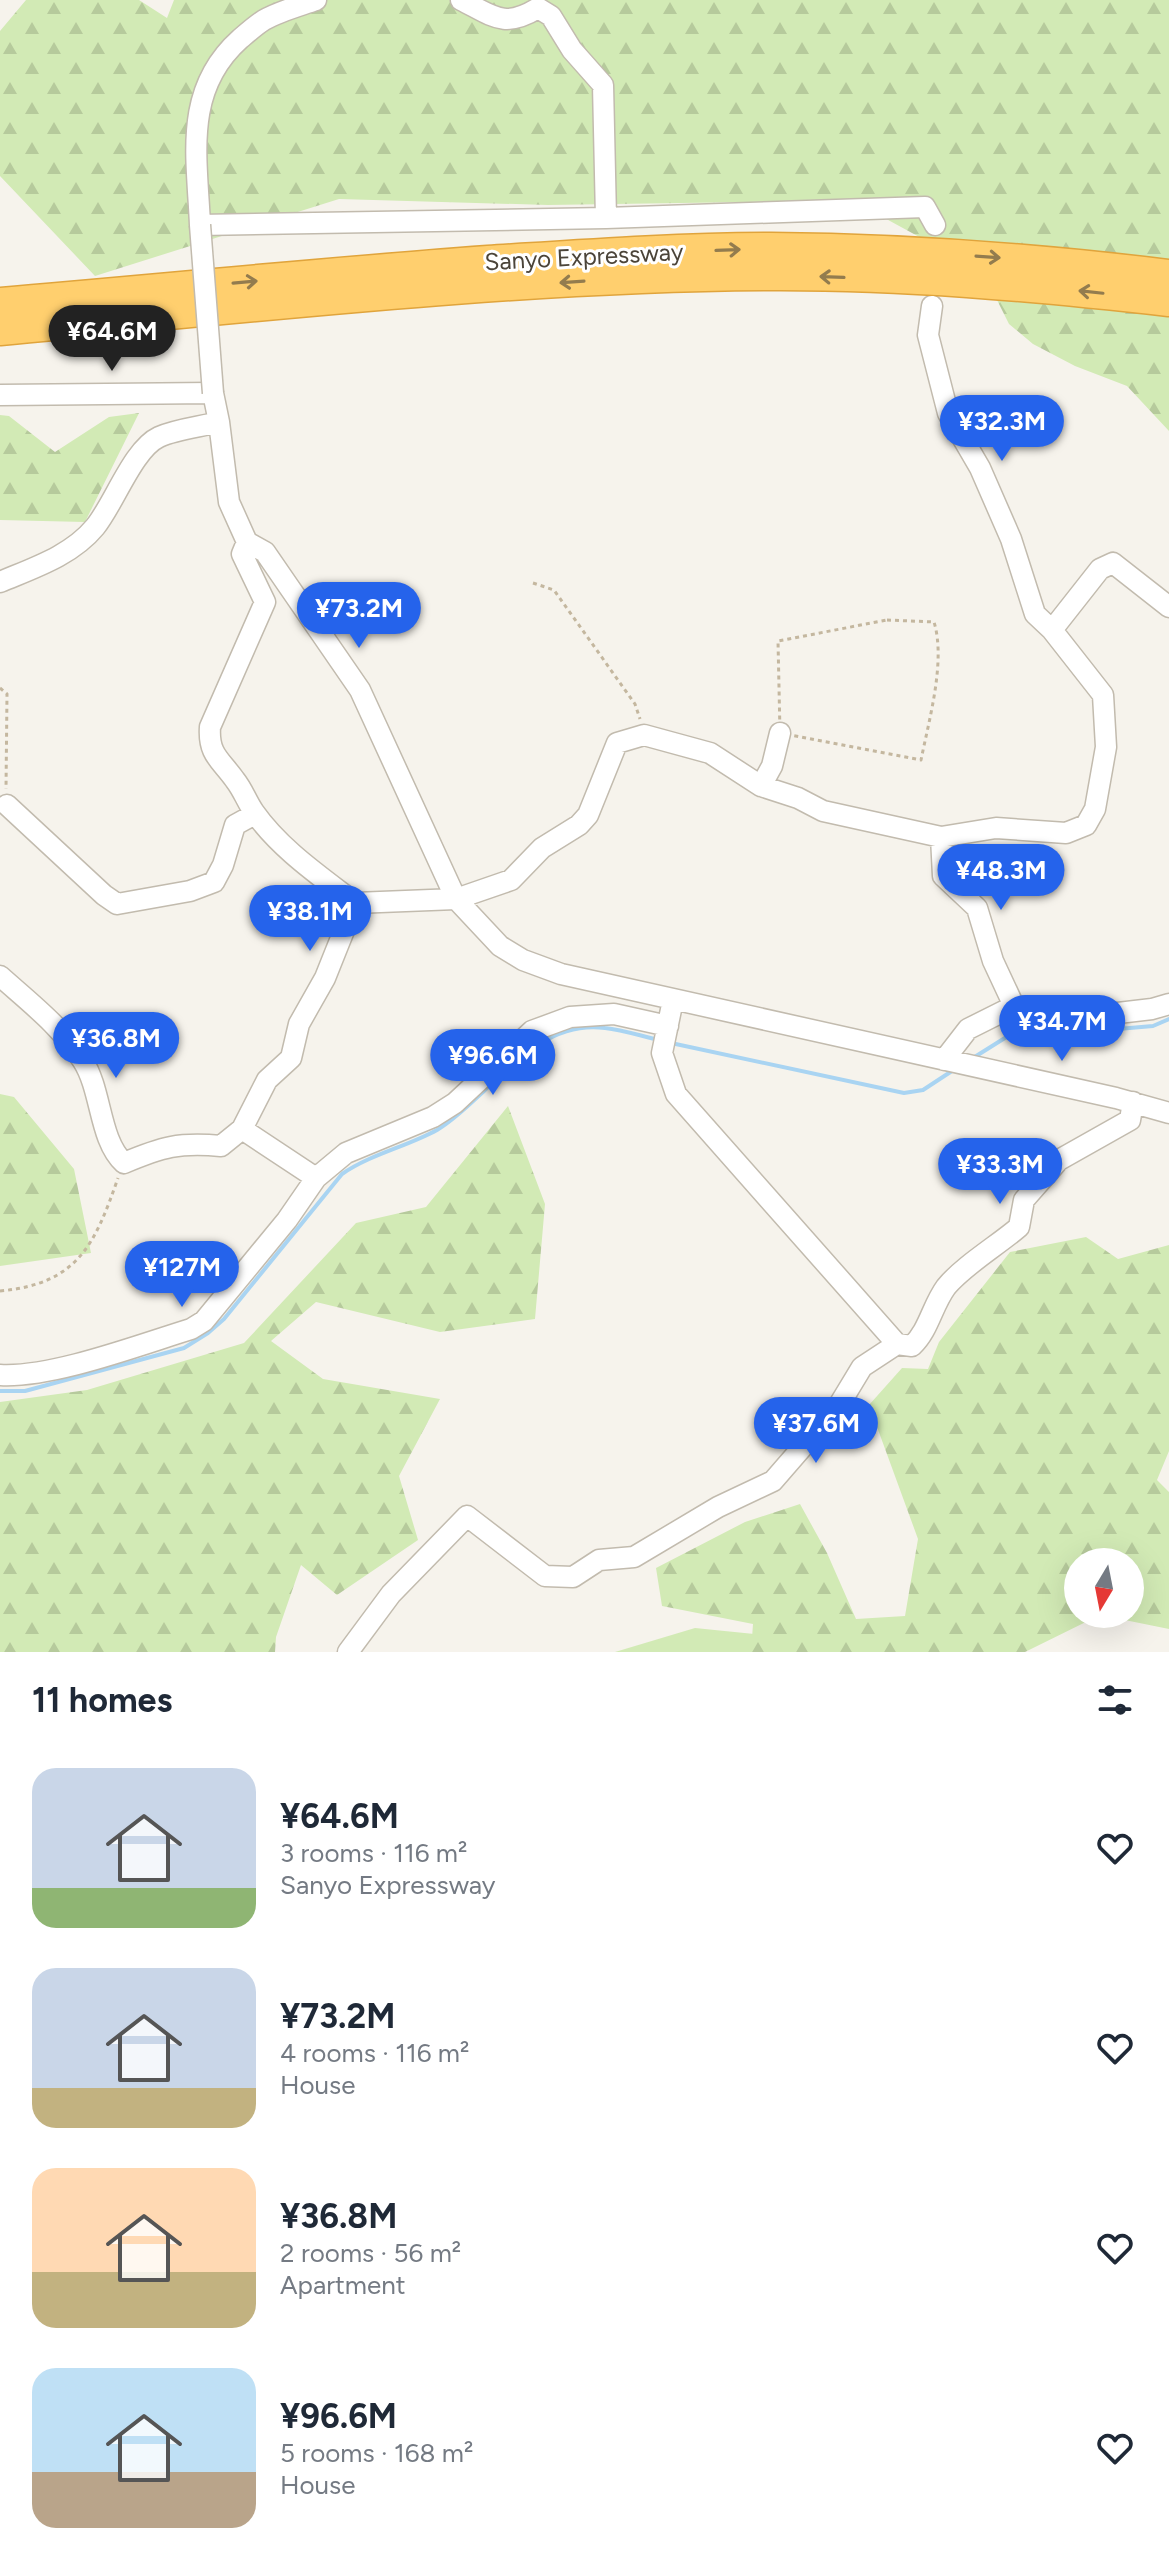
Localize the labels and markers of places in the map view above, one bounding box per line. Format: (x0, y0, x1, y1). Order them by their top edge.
pin: ¥64.6M (47, 305, 177, 373)
pin: ¥32.3M (937, 395, 1067, 463)
pin: ¥73.2M (294, 582, 424, 650)
pin: ¥48.3M (936, 844, 1066, 912)
pin: ¥38.1M (245, 885, 375, 953)
pin: ¥34.7M (997, 995, 1127, 1063)
pin: ¥36.8M (51, 1012, 181, 1080)
pin: ¥96.6M (428, 1029, 558, 1097)
pin: ¥33.3M (935, 1138, 1065, 1206)
pin: ¥127M (126, 1241, 238, 1309)
pin: ¥37.6M (751, 1397, 881, 1465)

